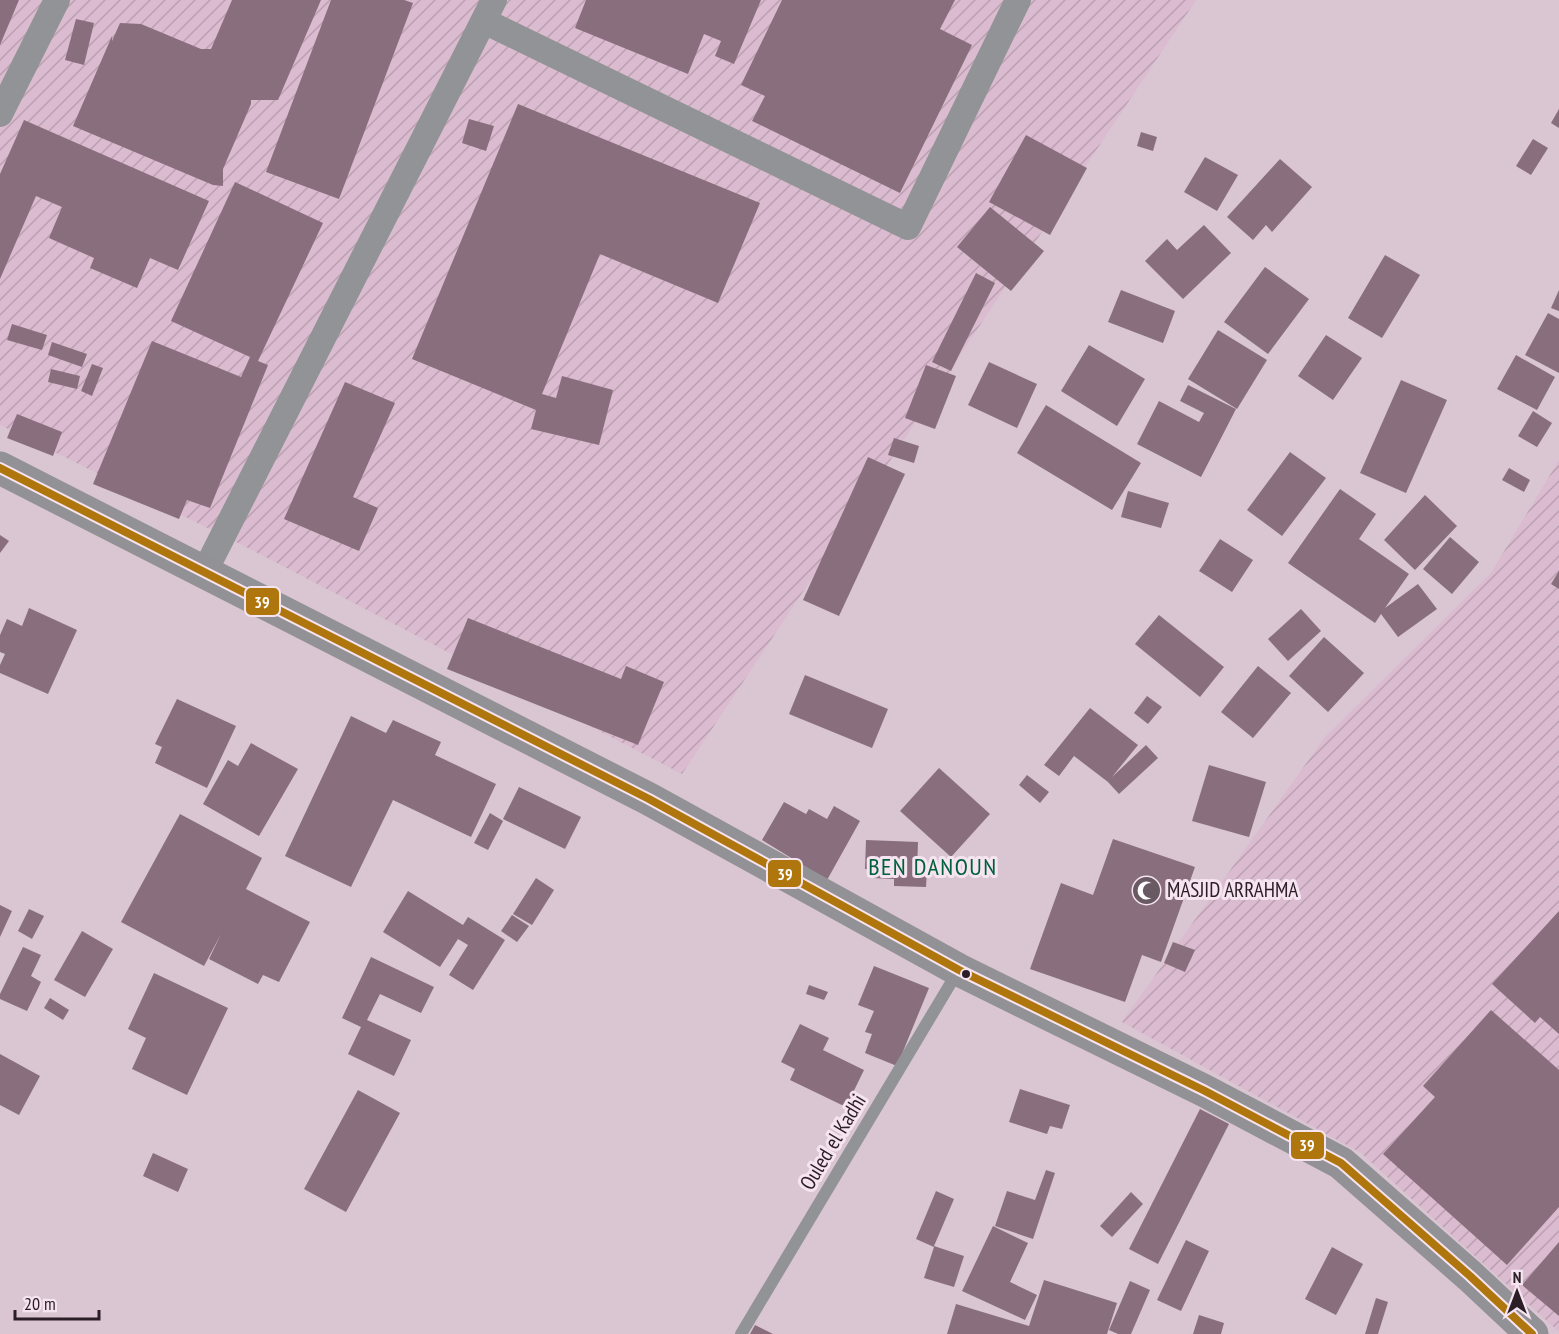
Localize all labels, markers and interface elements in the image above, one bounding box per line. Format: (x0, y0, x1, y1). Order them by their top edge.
line badge: 39 (245, 587, 280, 616)
text: 39 (254, 592, 270, 612)
district label: BEN DANOUN (868, 851, 998, 882)
line badge: 39 (767, 859, 802, 888)
text: 39 (777, 864, 793, 884)
mosque icon: MASJID ARRAHMA (1130, 874, 1162, 906)
place label: MASJID ARRAHMA (1167, 876, 1298, 903)
unlabelled marker (960, 968, 972, 980)
street label: Ouled el Kadhi (793, 1089, 872, 1195)
line badge: 39 (1290, 1131, 1325, 1160)
text: 39 (1299, 1135, 1315, 1155)
north arrow (1487, 1262, 1547, 1322)
text: N (1513, 1267, 1521, 1287)
scale bar (15, 1283, 99, 1321)
text: 20 m (24, 1292, 56, 1315)

